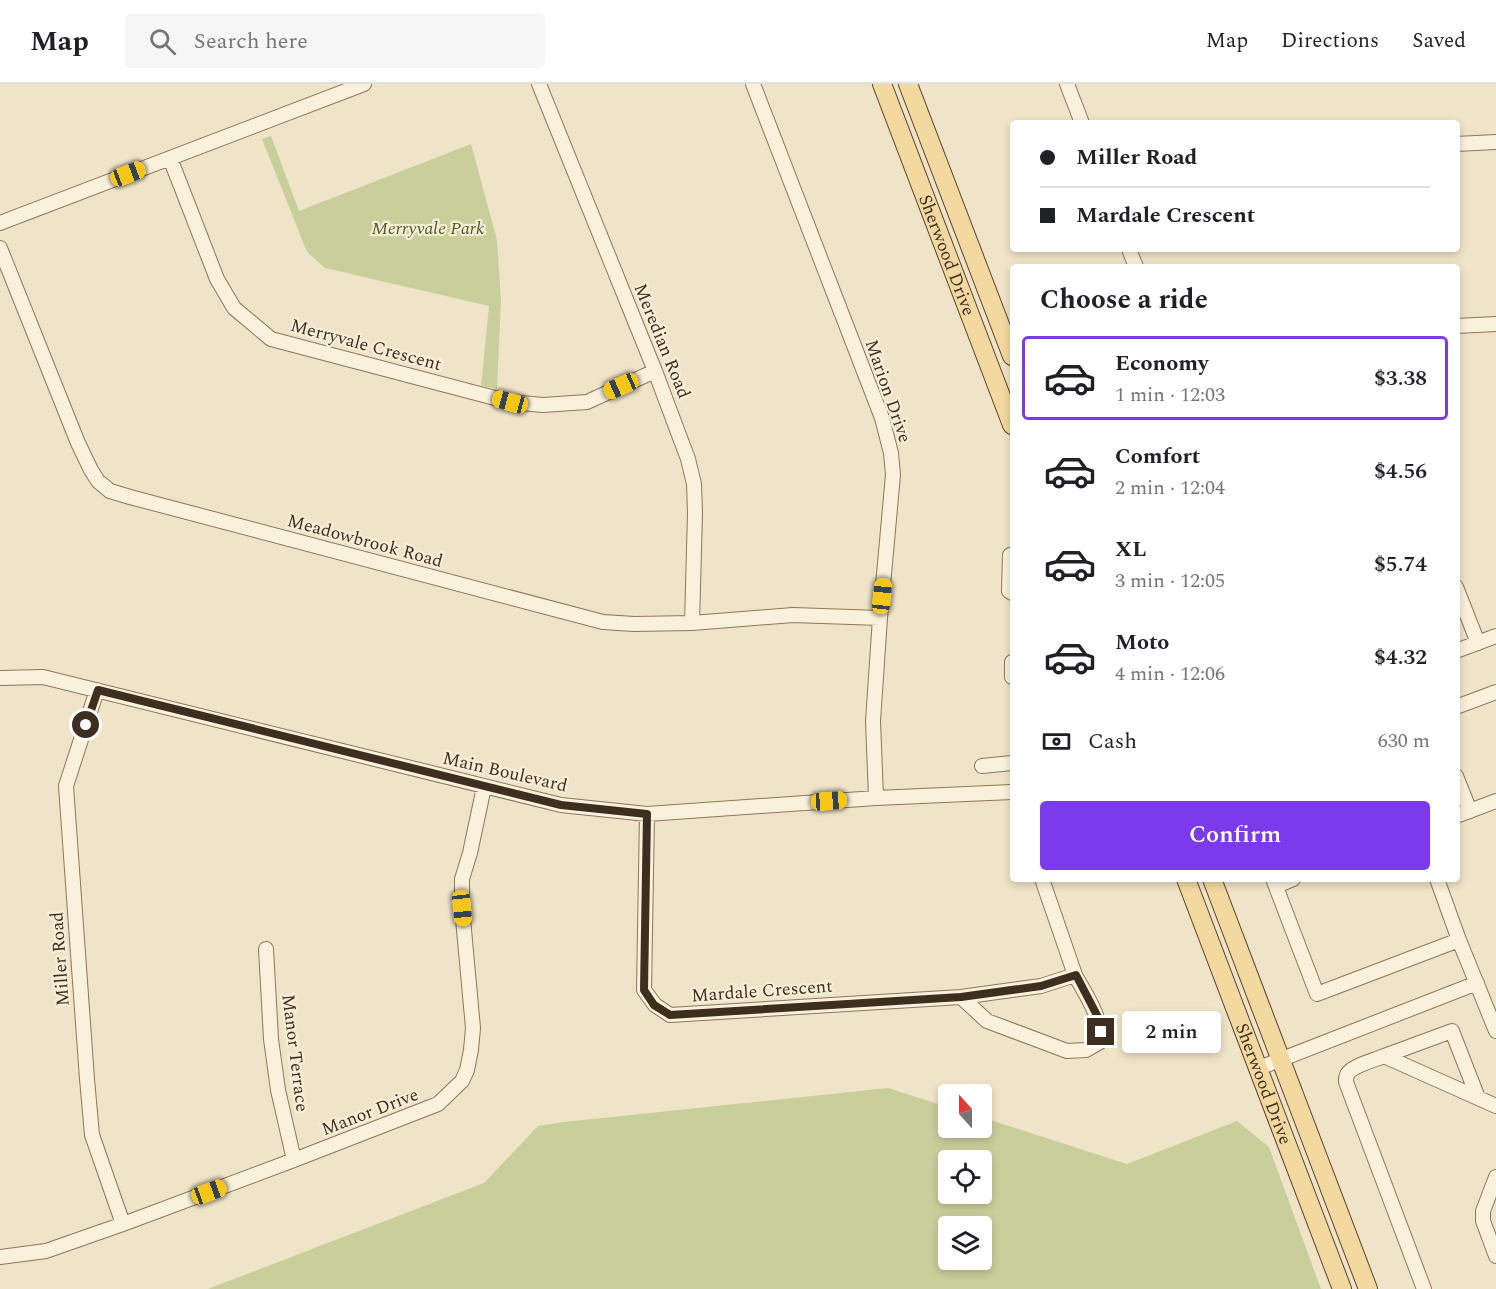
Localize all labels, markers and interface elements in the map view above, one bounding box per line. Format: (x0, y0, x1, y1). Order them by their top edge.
search box (125, 14, 545, 68)
text: Map (30, 20, 89, 63)
icon: search (146, 25, 179, 58)
text: Search here (194, 25, 308, 58)
text: Map (1206, 25, 1248, 57)
text: Directions (1281, 25, 1379, 57)
text: Saved (1412, 25, 1466, 57)
text: Miller Road (1076, 141, 1197, 174)
car (108, 159, 148, 189)
street label: Sherwood Drive (912, 190, 983, 320)
text: Mardale Crescent (1076, 199, 1255, 232)
park label: Merryvale Park (372, 215, 485, 242)
street label: Meredian Road (627, 279, 697, 403)
text: Choose a ride (1040, 279, 1208, 321)
street label: Merryvale Crescent (287, 312, 445, 378)
street label: Marion Drive (858, 336, 918, 446)
text: Economy (1115, 347, 1208, 380)
icon: car (1043, 351, 1097, 405)
text: $3.38 (1374, 362, 1427, 395)
car (601, 370, 641, 402)
text: 1 min · 12:03 (1115, 380, 1225, 410)
car (490, 389, 530, 415)
text: Comfort (1115, 440, 1200, 473)
icon: car (1043, 444, 1097, 498)
text: $4.56 (1374, 455, 1427, 488)
text: 2 min · 12:04 (1115, 473, 1225, 503)
street label: Meadowbrook Road (284, 507, 446, 575)
text: XL (1115, 533, 1146, 566)
icon: car (1043, 537, 1097, 591)
text: $5.74 (1374, 548, 1427, 581)
text: 3 min · 12:05 (1115, 566, 1225, 596)
car (871, 577, 893, 615)
text: Moto (1115, 626, 1169, 659)
icon: car (1043, 630, 1097, 684)
text: $4.32 (1374, 641, 1427, 674)
text: 4 min · 12:06 (1115, 659, 1225, 689)
route start (72, 711, 99, 738)
icon: cash (1040, 725, 1073, 758)
text: Cash (1088, 725, 1137, 758)
text: 630 m (1378, 726, 1430, 756)
street label: Main Boulevard (440, 745, 570, 799)
car (810, 791, 848, 811)
button: Confirm (1040, 801, 1430, 870)
car (451, 889, 473, 927)
street label: Miller Road (43, 911, 77, 1007)
street label: Mardale Crescent (691, 973, 833, 1009)
street label: Manor Terrace (274, 993, 316, 1113)
callout: 2 min (1122, 1011, 1221, 1053)
text: 2 min (1146, 1017, 1197, 1047)
route end (1087, 1018, 1114, 1045)
street label: Sherwood Drive (1229, 1019, 1299, 1148)
street label: Manor Drive (318, 1081, 422, 1143)
north arrow (938, 1084, 992, 1138)
map controls (938, 1084, 992, 1270)
button: locate (938, 1150, 992, 1204)
car (189, 1177, 229, 1207)
button: layers (938, 1216, 992, 1270)

